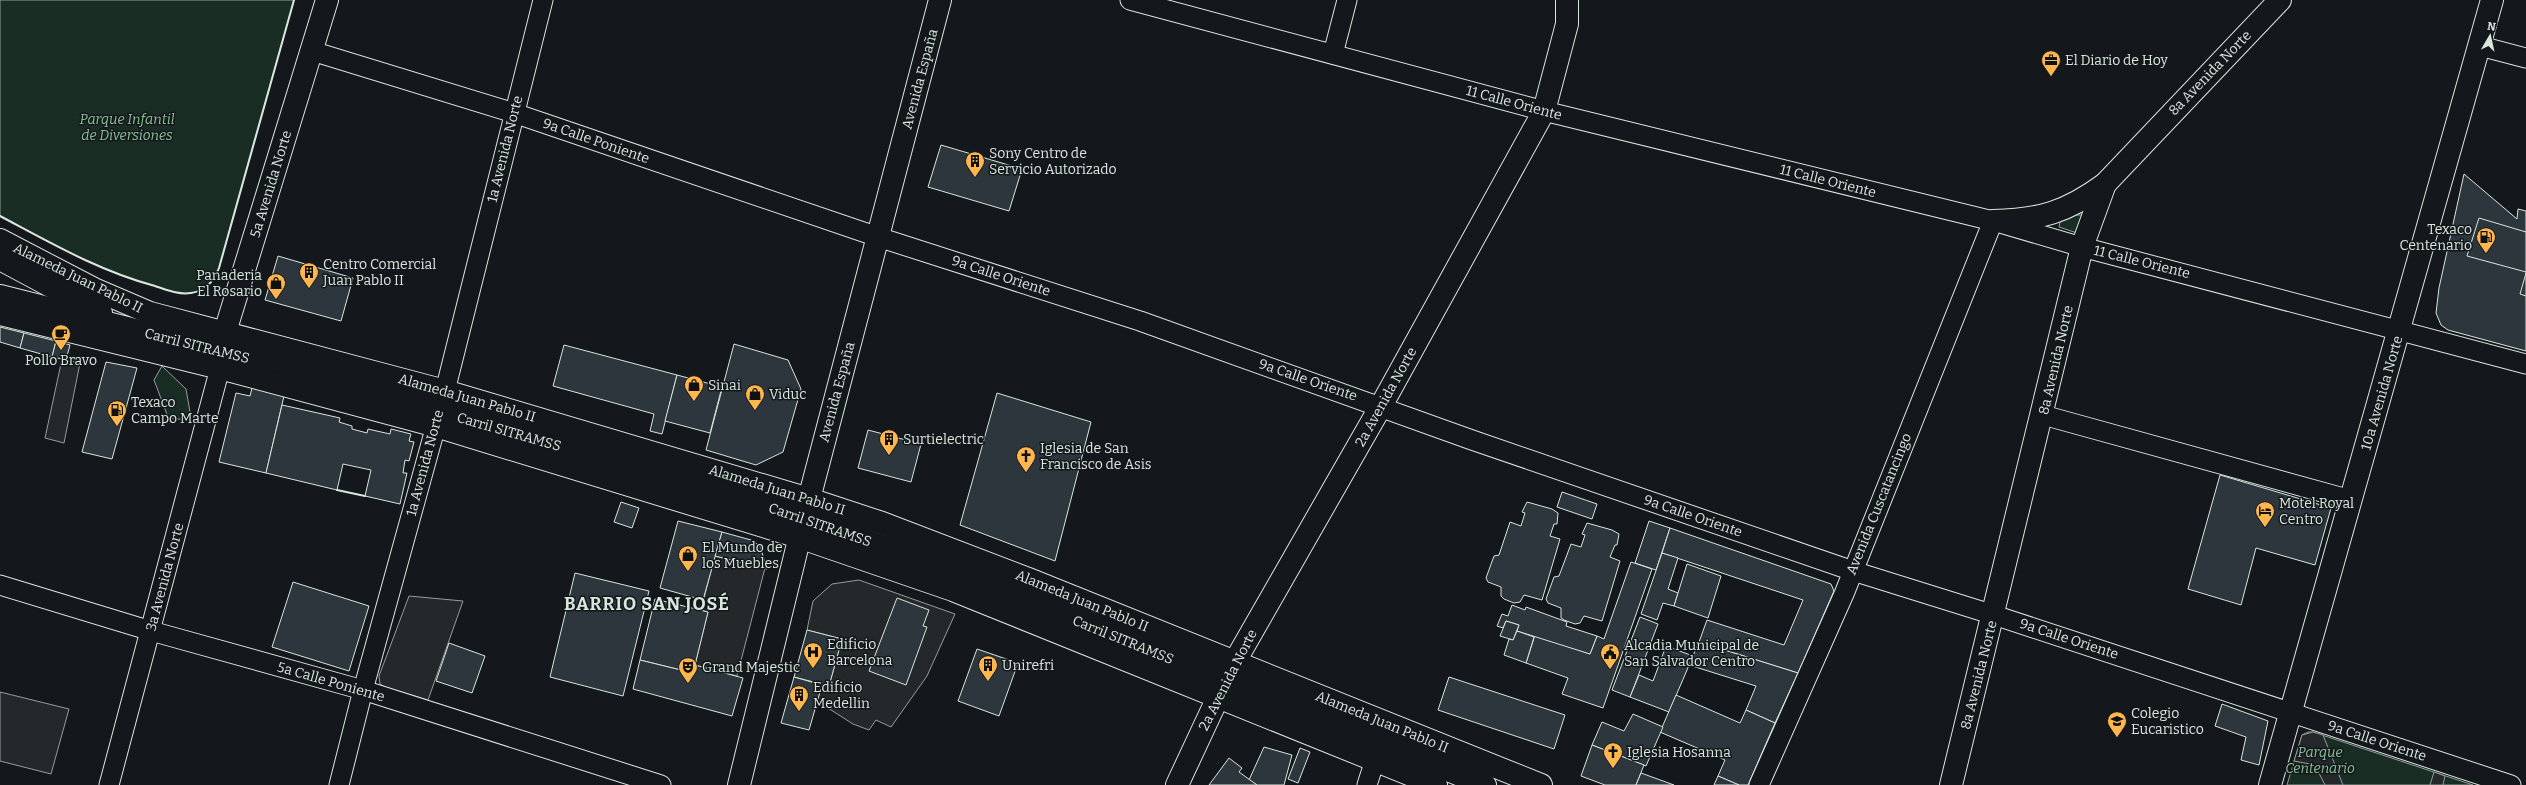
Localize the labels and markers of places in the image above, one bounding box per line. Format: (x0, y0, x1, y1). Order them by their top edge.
office icon: El Diario de Hoy (2040, 49, 2062, 77)
place label: El Diario de Hoy (2065, 52, 2168, 69)
place label: Sony Centro de Servicio Autorizado (989, 145, 1117, 178)
building icon: Sony Centro de Servicio Autorizado (964, 150, 986, 178)
place label: Texaco Centenario (2400, 221, 2472, 254)
fuel station icon: Texaco Centenario (2475, 226, 2497, 254)
place label: Centro Comercial Juan Pablo II (322, 256, 436, 289)
building icon: Centro Comercial Juan Pablo II (298, 261, 320, 289)
place label: Panaderia El Rosario (196, 267, 262, 300)
shop icon: Panaderia El Rosario (265, 272, 287, 300)
cafe icon: Pollo Bravo (50, 323, 72, 351)
place label: Pollo Bravo (25, 352, 97, 369)
shop icon: Sinai (683, 374, 705, 402)
place label: Sinai (708, 377, 741, 394)
shop icon: Viduc (744, 383, 766, 411)
place label: Viduc (769, 386, 806, 403)
place label: Texaco Campo Marte (131, 394, 219, 427)
fuel station icon: Texaco Campo Marte (106, 399, 128, 427)
building icon: Surtielectric (878, 428, 900, 456)
place label: Surtielectric (903, 431, 984, 448)
place label: Iglesia de San Francisco de Asis (1040, 440, 1152, 473)
church icon: Iglesia de San Francisco de Asis (1015, 445, 1037, 473)
place label: Motel Royal Centro (2279, 495, 2354, 528)
hotel icon: Motel Royal Centro (2254, 500, 2276, 528)
place label: El Mundo de los Muebles (702, 539, 783, 572)
shop icon: El Mundo de los Muebles (677, 544, 699, 572)
place label: Edificio Barcelona (827, 636, 893, 669)
place label: Alcadia Municipal de San Salvador Centro (1624, 637, 1759, 670)
hospital icon: Edificio Barcelona (802, 641, 824, 669)
public building icon: Alcadia Municipal de San Salvador Centro (1599, 642, 1621, 670)
building icon: Unirefri (977, 654, 999, 682)
theatre icon: Grand Majestic (677, 656, 699, 684)
place label: Unirefri (1002, 657, 1054, 674)
place label: Grand Majestic (702, 659, 800, 676)
place label: Edificio Medellin (813, 679, 870, 712)
building icon: Edificio Medellin (788, 684, 810, 712)
place label: Colegio Eucaristico (2131, 705, 2204, 738)
school or university icon: Colegio Eucaristico (2106, 710, 2128, 738)
church icon: Iglesia Hosanna (1602, 741, 1624, 769)
place label: Iglesia Hosanna (1627, 744, 1731, 761)

